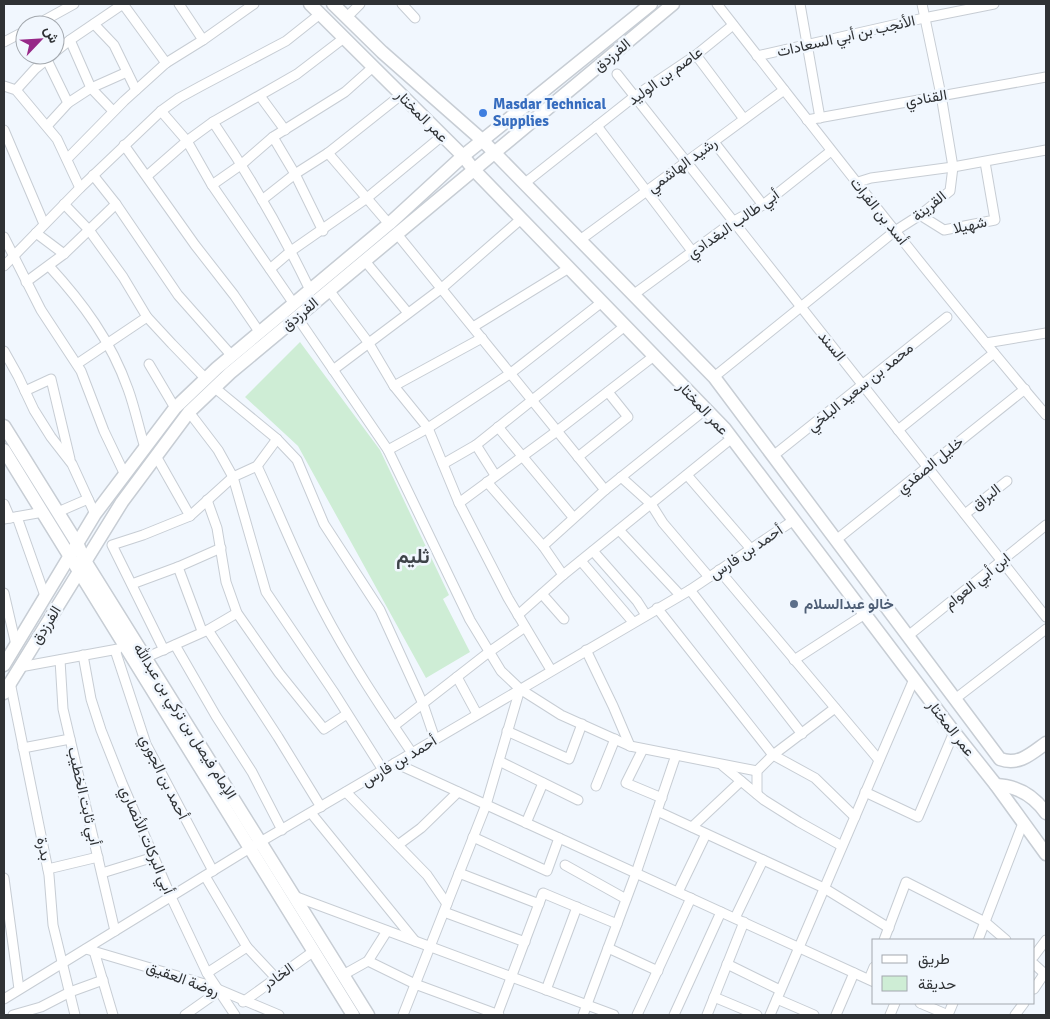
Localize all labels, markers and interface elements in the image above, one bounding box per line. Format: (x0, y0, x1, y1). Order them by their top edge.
street label: الأنجب بن أبي السعادات (775, 11, 918, 65)
north arrow (15, 15, 65, 65)
text: ش (40, 23, 63, 46)
street label: الفرزدق (590, 34, 634, 76)
street label: عاصم بن الوليد (624, 43, 707, 110)
street label: عمر المختار (391, 85, 452, 146)
street label: القنادي (904, 85, 949, 114)
place label: Masdar Technical Supplies (493, 95, 606, 130)
marker: Masdar Technical Supplies (477, 107, 489, 119)
street label: رشيد الهاشمي (644, 134, 723, 200)
street label: أسد بن الفرات (846, 174, 912, 249)
street label: أبي طالب البغدادي (683, 185, 785, 266)
street label: القرينة (908, 187, 950, 225)
street label: شهيلا (952, 213, 989, 237)
street label: الفرزدق (278, 293, 322, 335)
street label: السند (814, 327, 850, 365)
street label: محمد بن سعيد البلخي (803, 339, 919, 438)
street label: عمر المختار (673, 377, 733, 439)
street label: خليل الصفدي (893, 433, 970, 501)
street label: البراق (968, 480, 1004, 514)
street label: أحمد بن فارس (706, 521, 787, 584)
district label: ثليم (396, 544, 430, 569)
street label: ابن أبي العوام (940, 549, 1016, 616)
place label: خالو عبدالسلام (804, 595, 894, 614)
marker: خالو عبدالسلام (788, 598, 800, 610)
street label: الفرزدق (27, 602, 65, 648)
street label: الإمام فيصل بن تركي بن عبدالله (126, 640, 240, 804)
street label: عمر المختار (923, 695, 979, 760)
street label: أحمد بن فارس (358, 731, 441, 791)
street label: أحمد بن الجوري (132, 732, 193, 825)
street label: أبي ثابت الخطيب (60, 745, 104, 848)
street label: أبي البركات الأنصاري (112, 783, 178, 899)
street label: بدرة (33, 836, 55, 862)
legend (872, 939, 1035, 1004)
text: طريق (918, 950, 950, 969)
street label: روضة العقيق (144, 958, 222, 1001)
street label: الخادر (258, 959, 297, 994)
text: حديقة (918, 975, 956, 993)

